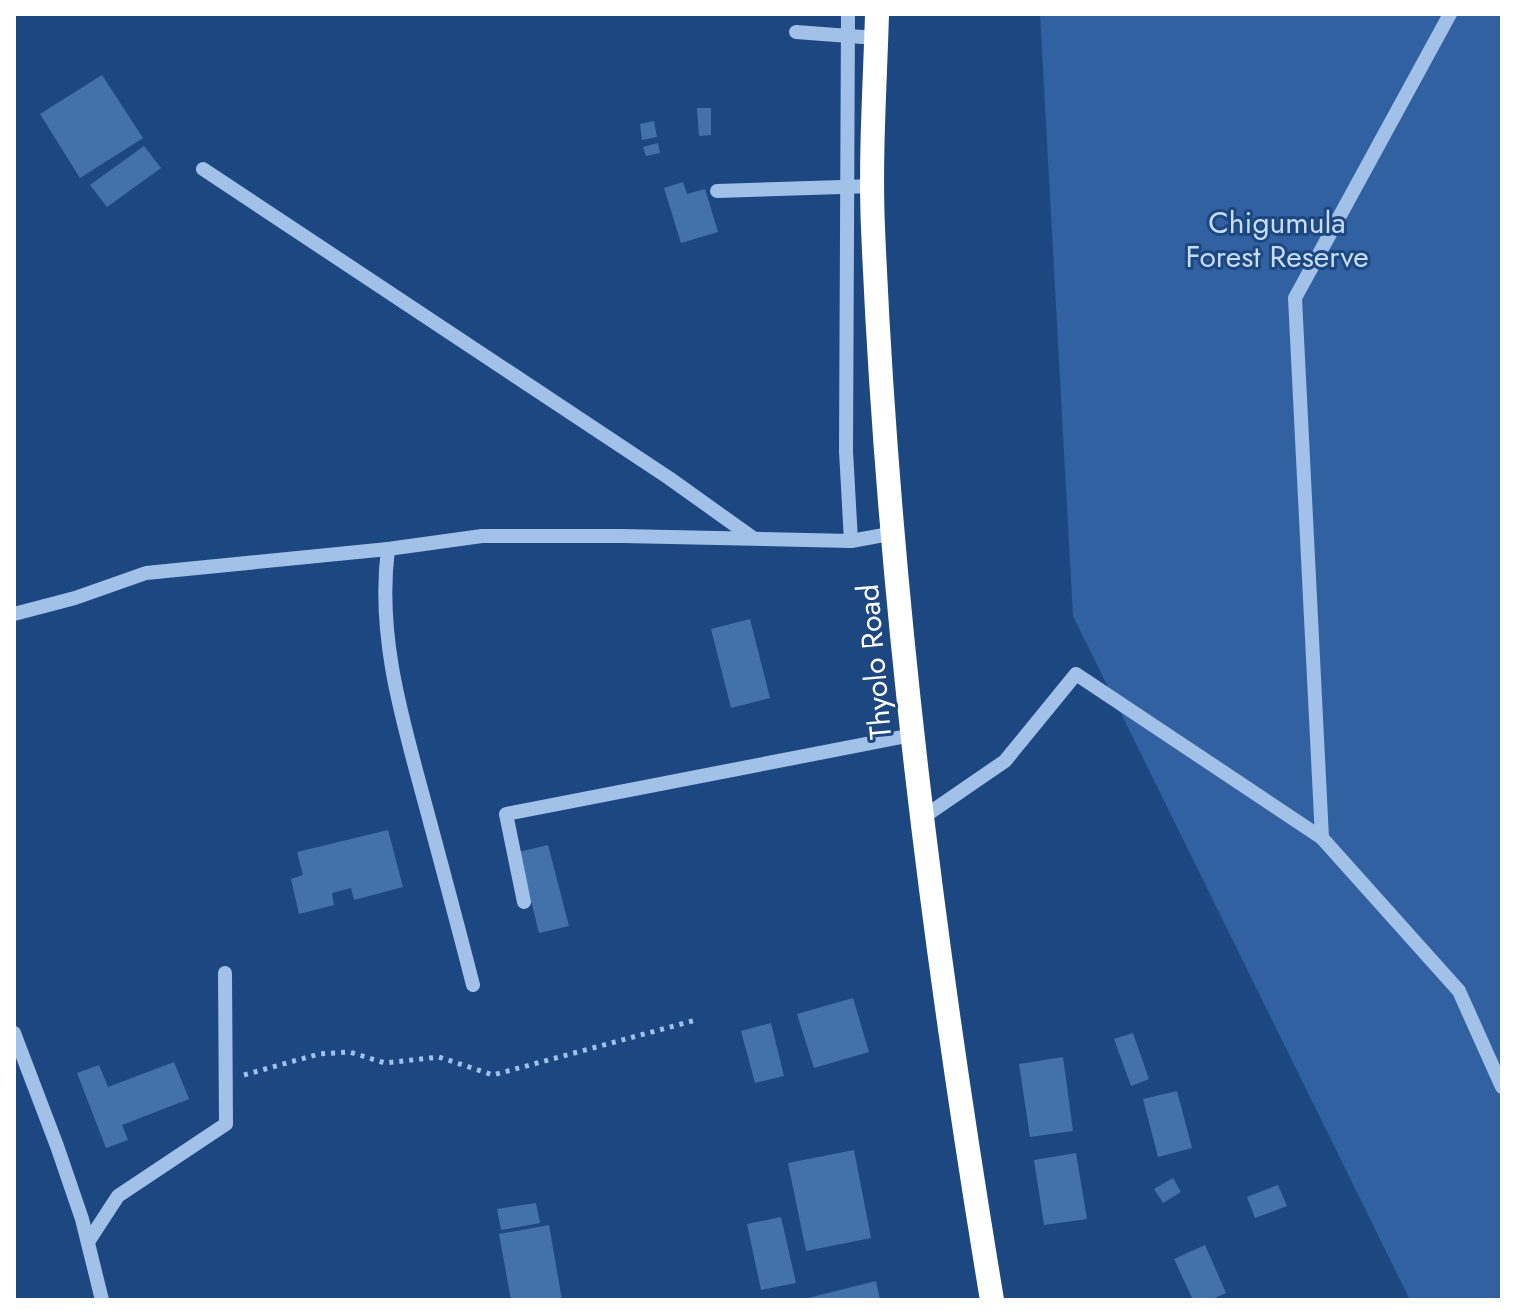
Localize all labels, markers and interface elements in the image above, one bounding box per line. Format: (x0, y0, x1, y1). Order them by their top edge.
park label: Chigumula Forest Reserve (1185, 201, 1369, 278)
street label: Thyolo Road (846, 583, 902, 741)

